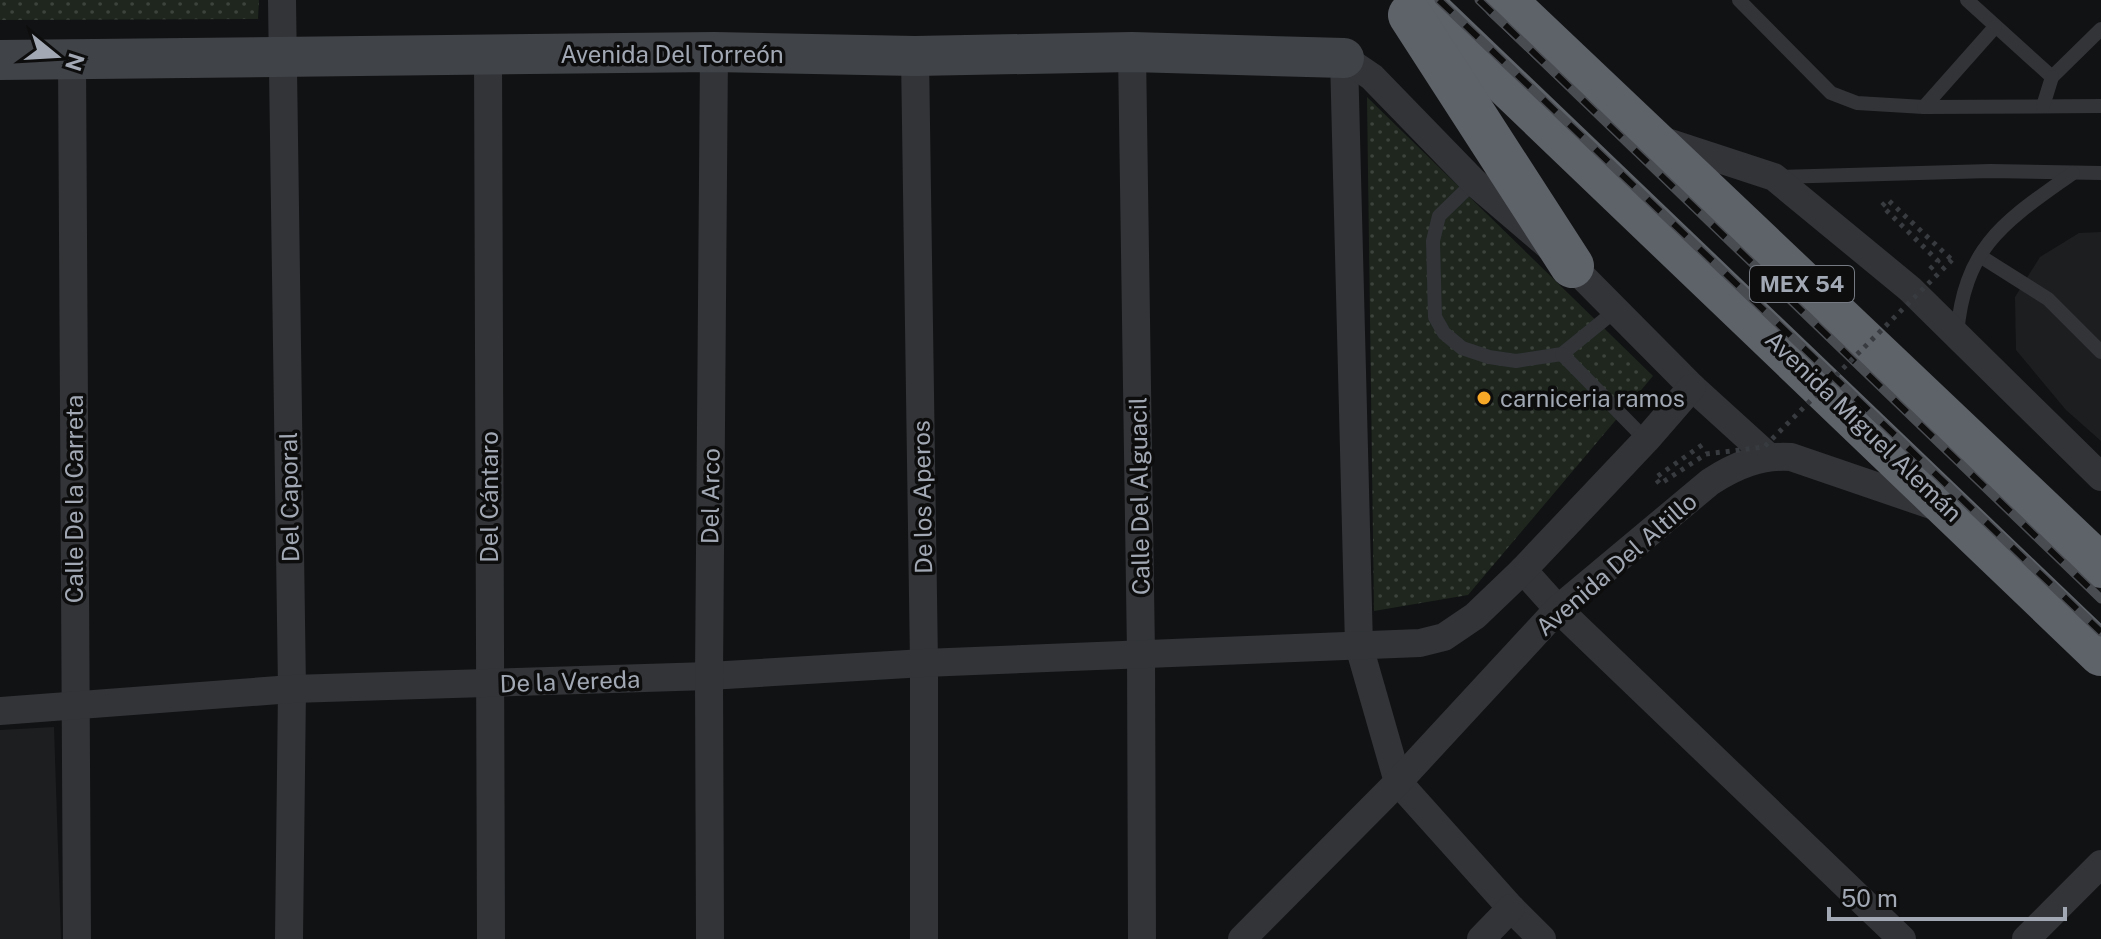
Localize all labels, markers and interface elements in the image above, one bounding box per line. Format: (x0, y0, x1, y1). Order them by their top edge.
north arrow (16, 16, 96, 96)
street label: Avenida Del Torreón (560, 40, 784, 68)
text: N (60, 50, 90, 74)
road number: MEX 54 (1750, 266, 1854, 302)
street label: Avenida Miguel Alemán (1760, 325, 1968, 527)
place label: carniceria ramos (1500, 384, 1685, 412)
marker: carniceria ramos (1475, 389, 1493, 407)
street label: Calle De la Carreta (60, 395, 88, 603)
street label: Calle Del Alguacil (1123, 397, 1155, 595)
street label: De los Aperos (907, 420, 937, 574)
street label: Del Cántaro (475, 431, 503, 563)
street label: Del Caporal (274, 432, 304, 562)
street label: Del Arco (695, 448, 725, 544)
street label: Avenida Del Altillo (1530, 487, 1702, 641)
street label: De la Vereda (499, 665, 641, 697)
scale bar (1829, 871, 2065, 921)
text: 50 m (1841, 884, 1898, 912)

